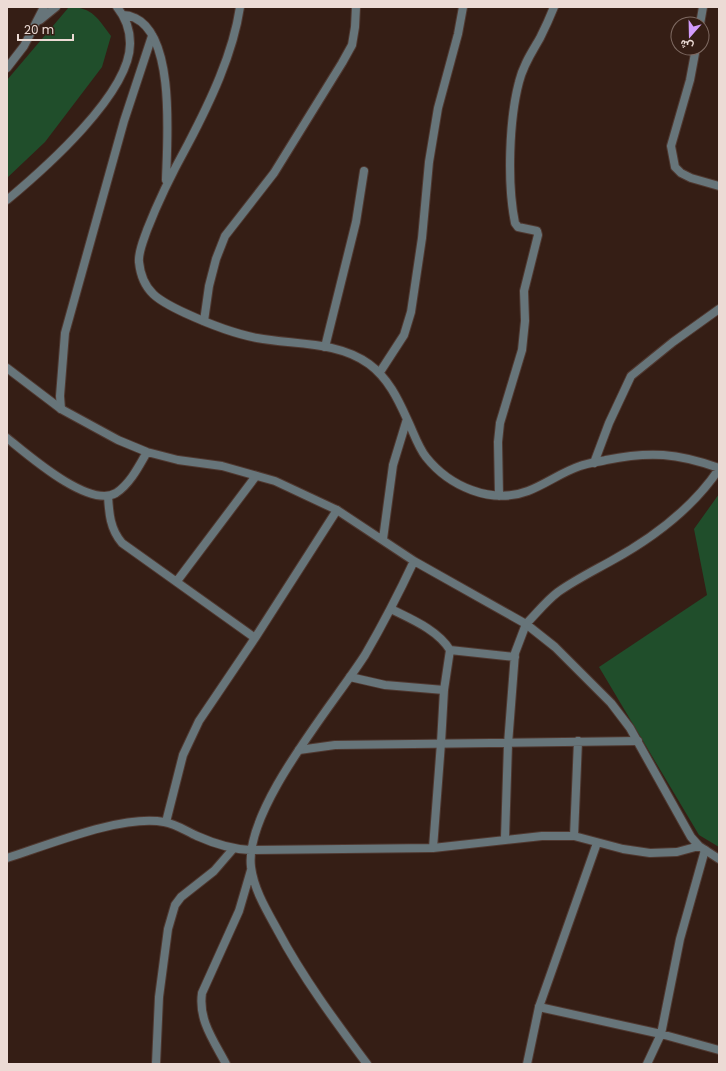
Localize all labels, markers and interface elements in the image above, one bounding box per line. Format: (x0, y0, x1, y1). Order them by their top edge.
scale bar (18, 16, 73, 42)
north arrow (670, 16, 710, 56)
text: 20 m (24, 21, 54, 38)
text: ش (678, 36, 696, 55)

